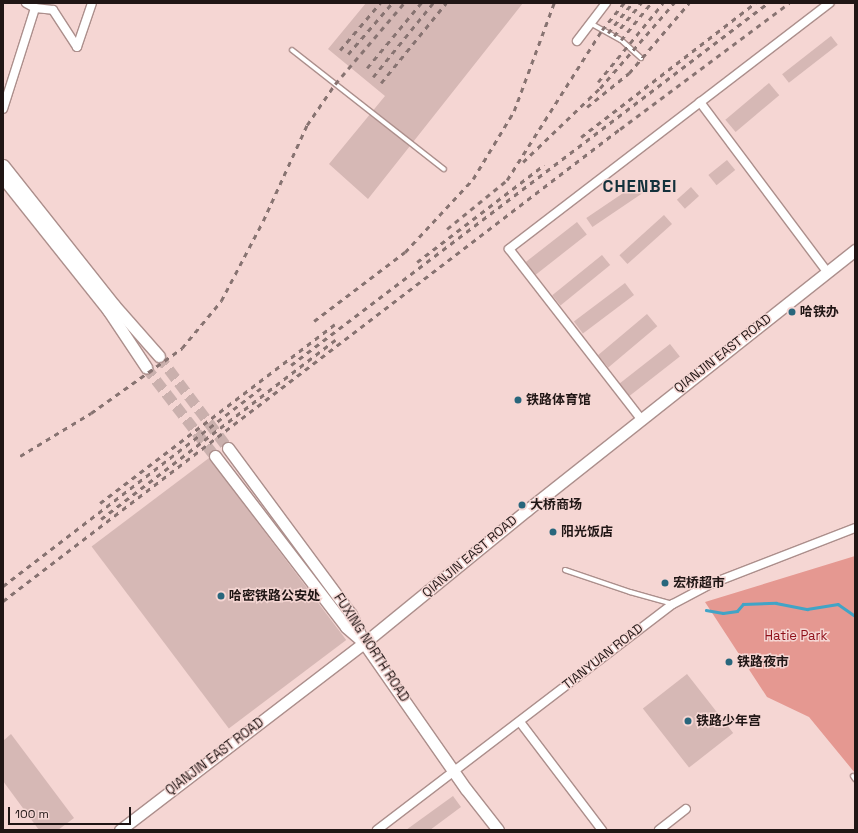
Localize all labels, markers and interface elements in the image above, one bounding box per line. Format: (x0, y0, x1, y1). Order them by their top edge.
district label: CHENBEI (602, 177, 678, 197)
place label: 哈铁办 (800, 304, 839, 320)
marker: 哈铁办 (787, 307, 797, 317)
street label: QIANJIN EAST ROAD (671, 311, 775, 397)
place label: 铁路体育馆 (526, 392, 591, 408)
marker: 铁路体育馆 (513, 395, 523, 405)
place label: 大桥商场 (530, 497, 582, 513)
marker: 大桥商场 (517, 500, 527, 510)
street label: QIANJIN EAST ROAD (419, 513, 521, 601)
place label: 阳光饭店 (561, 524, 613, 540)
marker: 阳光饭店 (548, 527, 558, 537)
place label: 宏桥超市 (673, 575, 725, 591)
marker: 宏桥超市 (660, 578, 670, 588)
place label: 哈密铁路公安处 (229, 588, 320, 604)
marker: 哈密铁路公安处 (216, 591, 226, 601)
street label: FUXING NORTH ROAD (330, 591, 412, 705)
street label: TIANYUAN ROAD (560, 621, 646, 693)
park label: Hatie Park (765, 628, 827, 644)
place label: 铁路夜市 (737, 654, 789, 670)
marker: 铁路夜市 (724, 657, 734, 667)
place label: 铁路少年宫 (696, 713, 761, 729)
street label: QIANJIN EAST ROAD (163, 715, 267, 799)
marker: 铁路少年宫 (683, 716, 693, 726)
scale bar (10, 799, 133, 825)
text: 100 m (15, 806, 49, 822)

